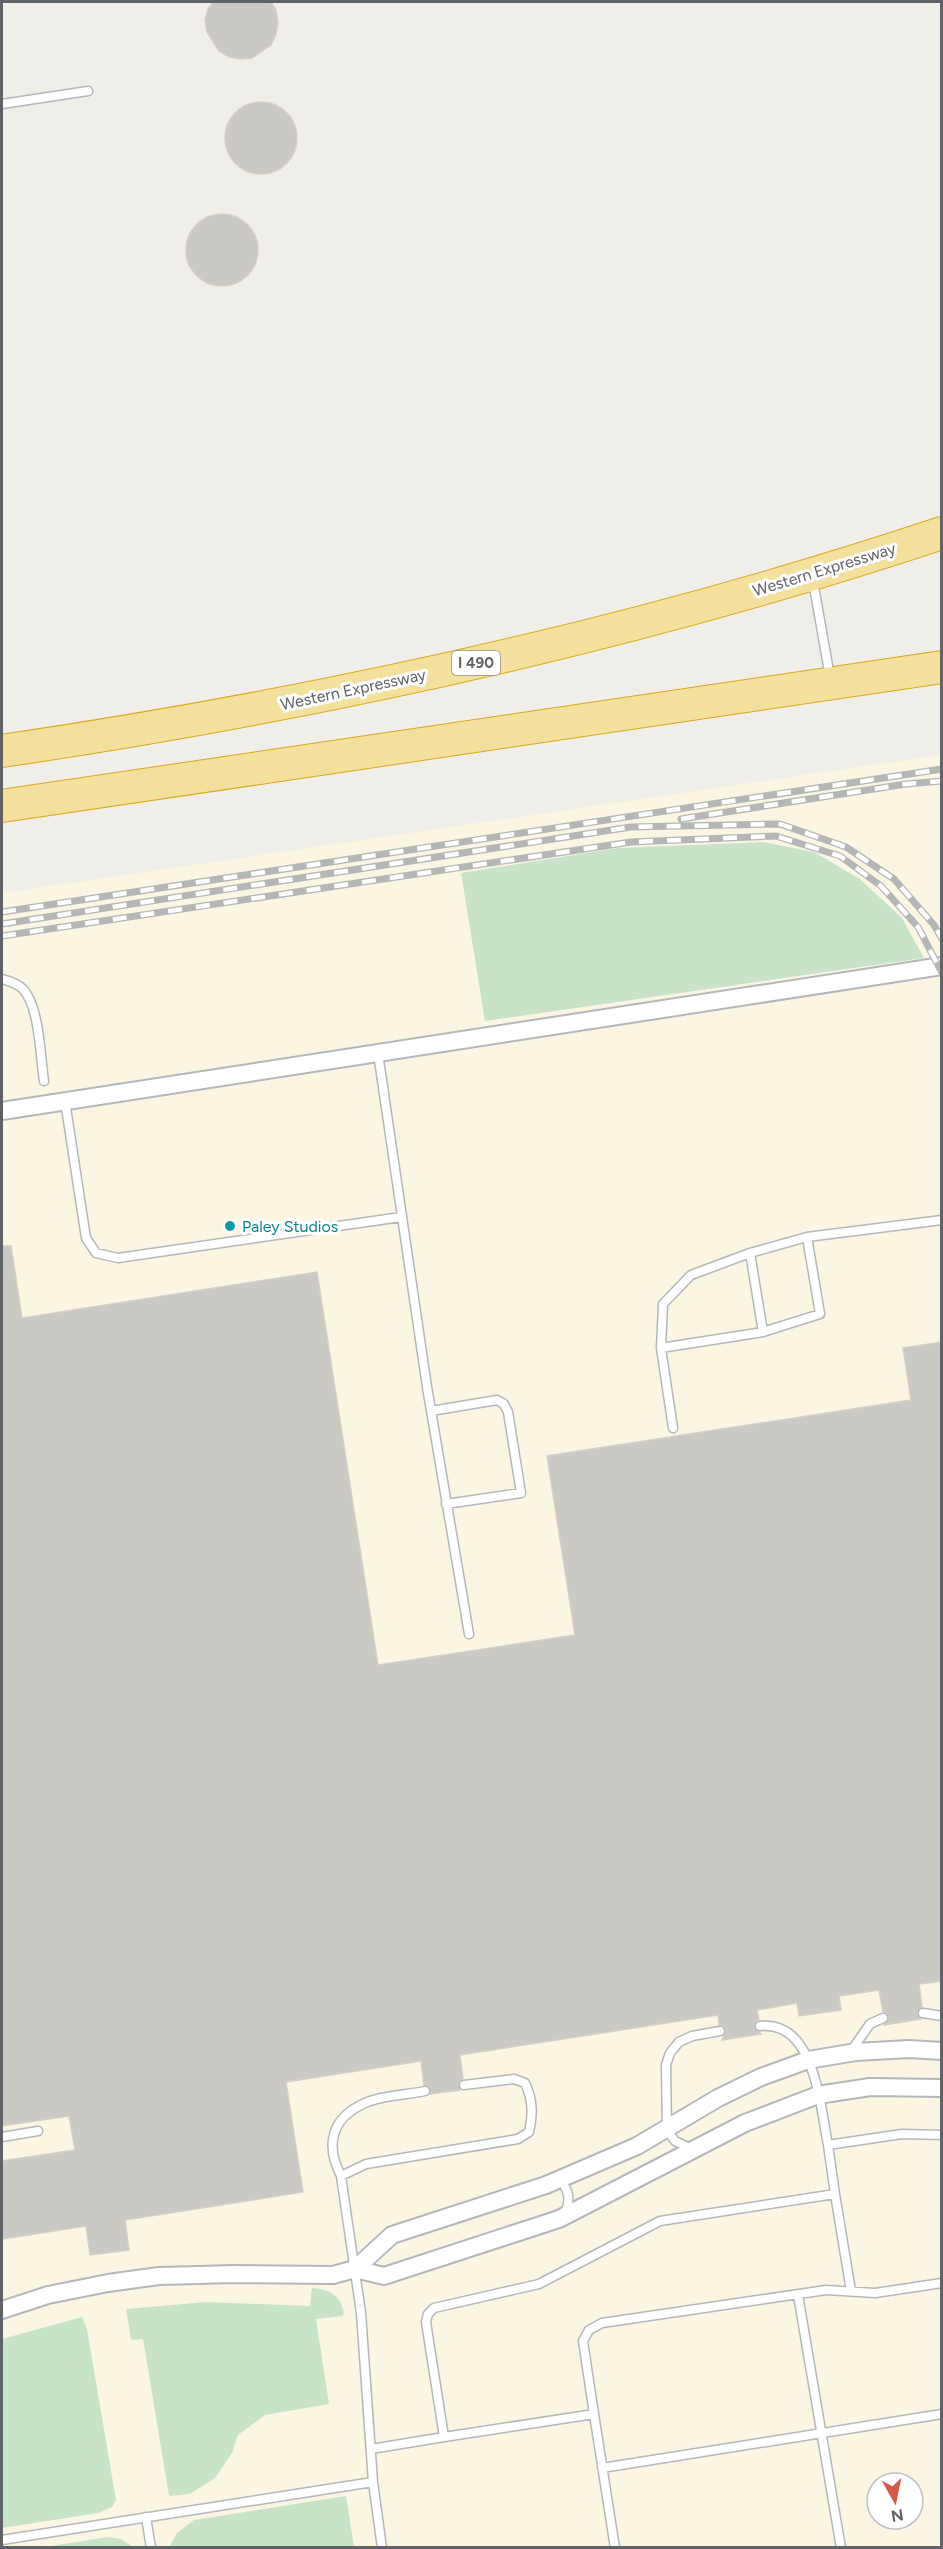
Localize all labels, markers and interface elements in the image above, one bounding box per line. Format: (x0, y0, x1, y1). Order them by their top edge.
street label: Western Expressway (750, 539, 898, 600)
road number: I 490 (452, 651, 500, 675)
street label: Western Expressway (279, 665, 428, 714)
place label: Paley Studios (242, 1217, 338, 1236)
marker: Paley Studios (223, 1219, 237, 1233)
north arrow (865, 2471, 925, 2531)
text: N (890, 2505, 905, 2526)

